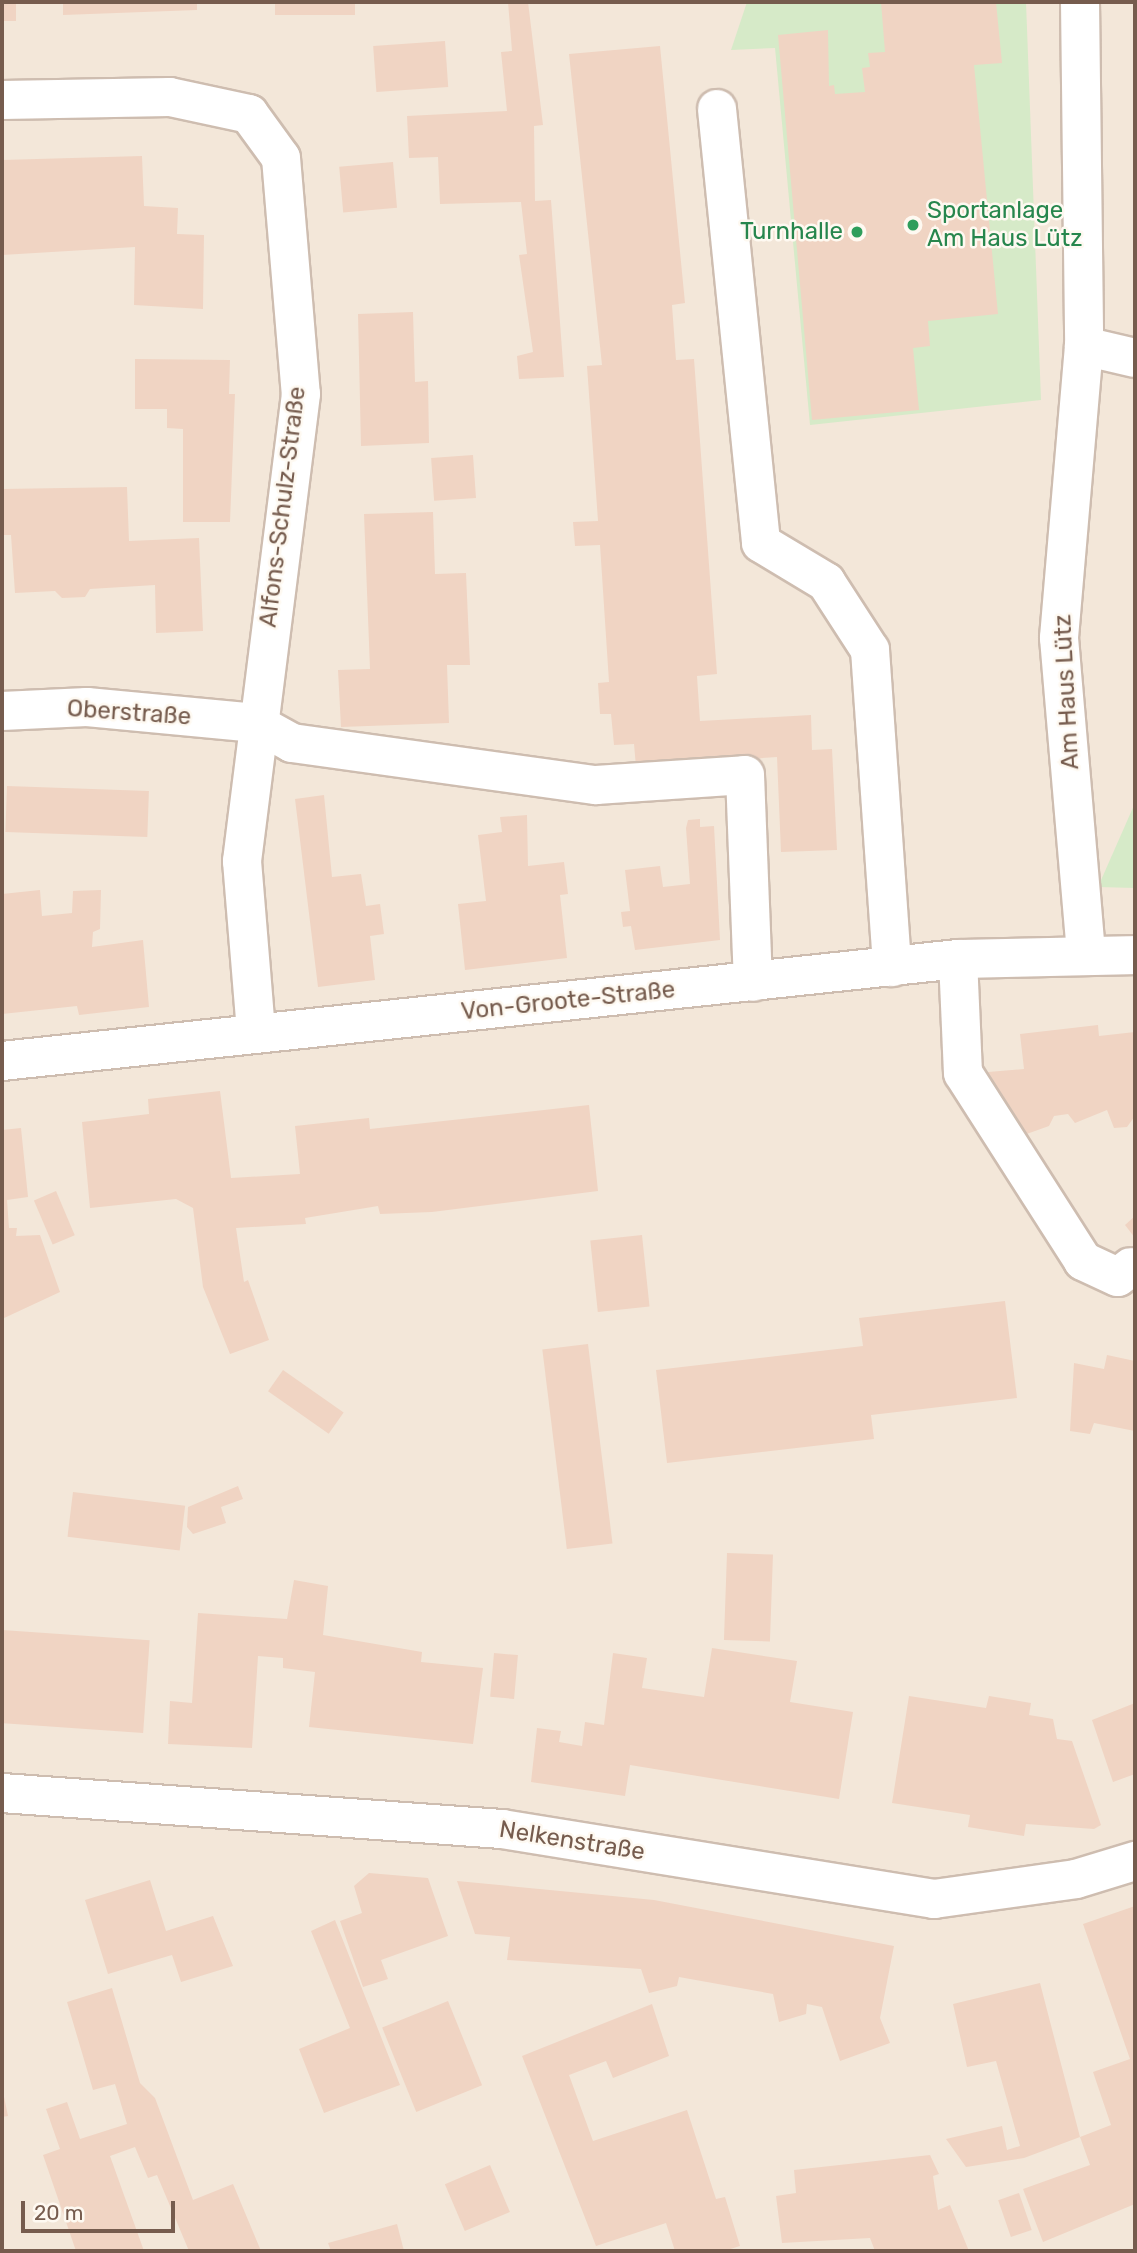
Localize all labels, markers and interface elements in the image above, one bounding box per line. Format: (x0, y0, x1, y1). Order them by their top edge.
place label: Sportanlage Am Haus Lütz (927, 197, 1082, 253)
marker: Sportanlage Am Haus Lütz (905, 217, 921, 233)
place label: Turnhalle (740, 218, 843, 246)
marker: Turnhalle (849, 224, 865, 240)
street label: Alfons-Schulz-Straße (254, 385, 312, 629)
street label: Am Haus Lütz (1049, 614, 1085, 770)
street label: Oberstraße (66, 694, 192, 732)
street label: Von-Groote-Straße (460, 975, 676, 1027)
street label: Nelkenstraße (497, 1815, 647, 1867)
scale bar (24, 2186, 178, 2230)
text: 20 m (34, 2200, 83, 2225)

